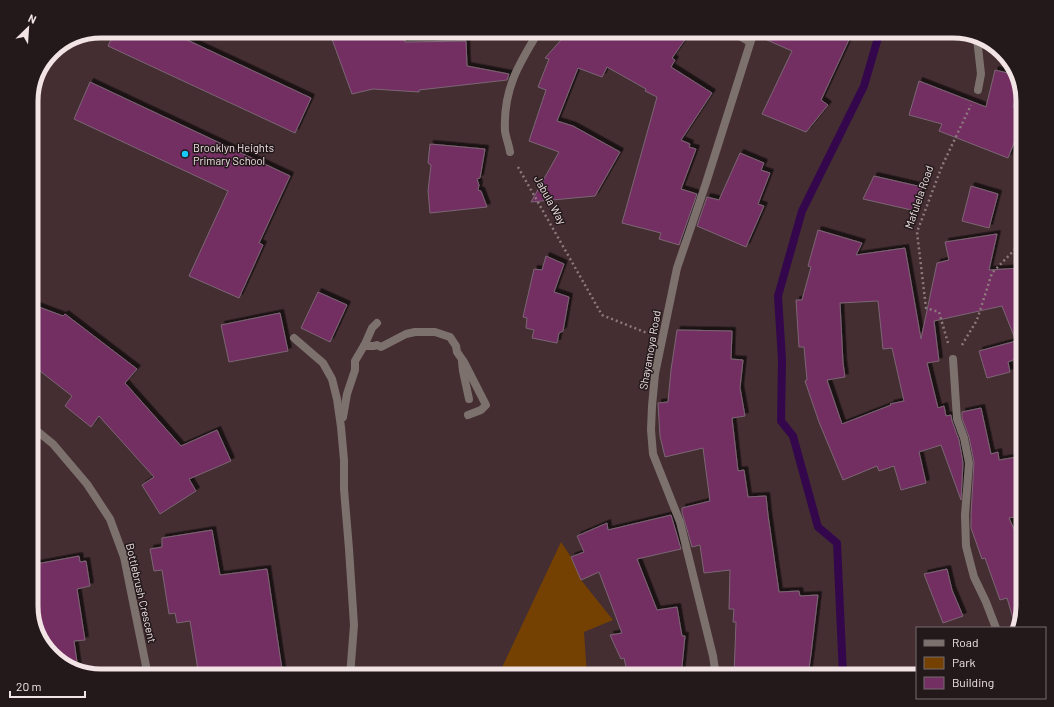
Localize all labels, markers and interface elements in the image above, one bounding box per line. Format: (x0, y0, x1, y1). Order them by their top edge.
north arrow (8, 8, 48, 48)
text: N (26, 11, 39, 26)
place label: Brooklyn Heights Primary School (193, 141, 274, 167)
marker: Brooklyn Heights Primary School (180, 149, 190, 159)
street label: Mafulela Road (902, 163, 935, 230)
street label: Jabula Way (532, 173, 569, 227)
street label: Shayamoya Road (636, 309, 663, 391)
street label: Bottlebrush Crescent (124, 542, 159, 644)
legend (916, 627, 1046, 699)
text: Road (952, 635, 979, 649)
text: Park (952, 655, 976, 669)
scale bar (10, 673, 85, 699)
text: Building (952, 675, 994, 689)
text: 20 m (16, 679, 42, 693)

